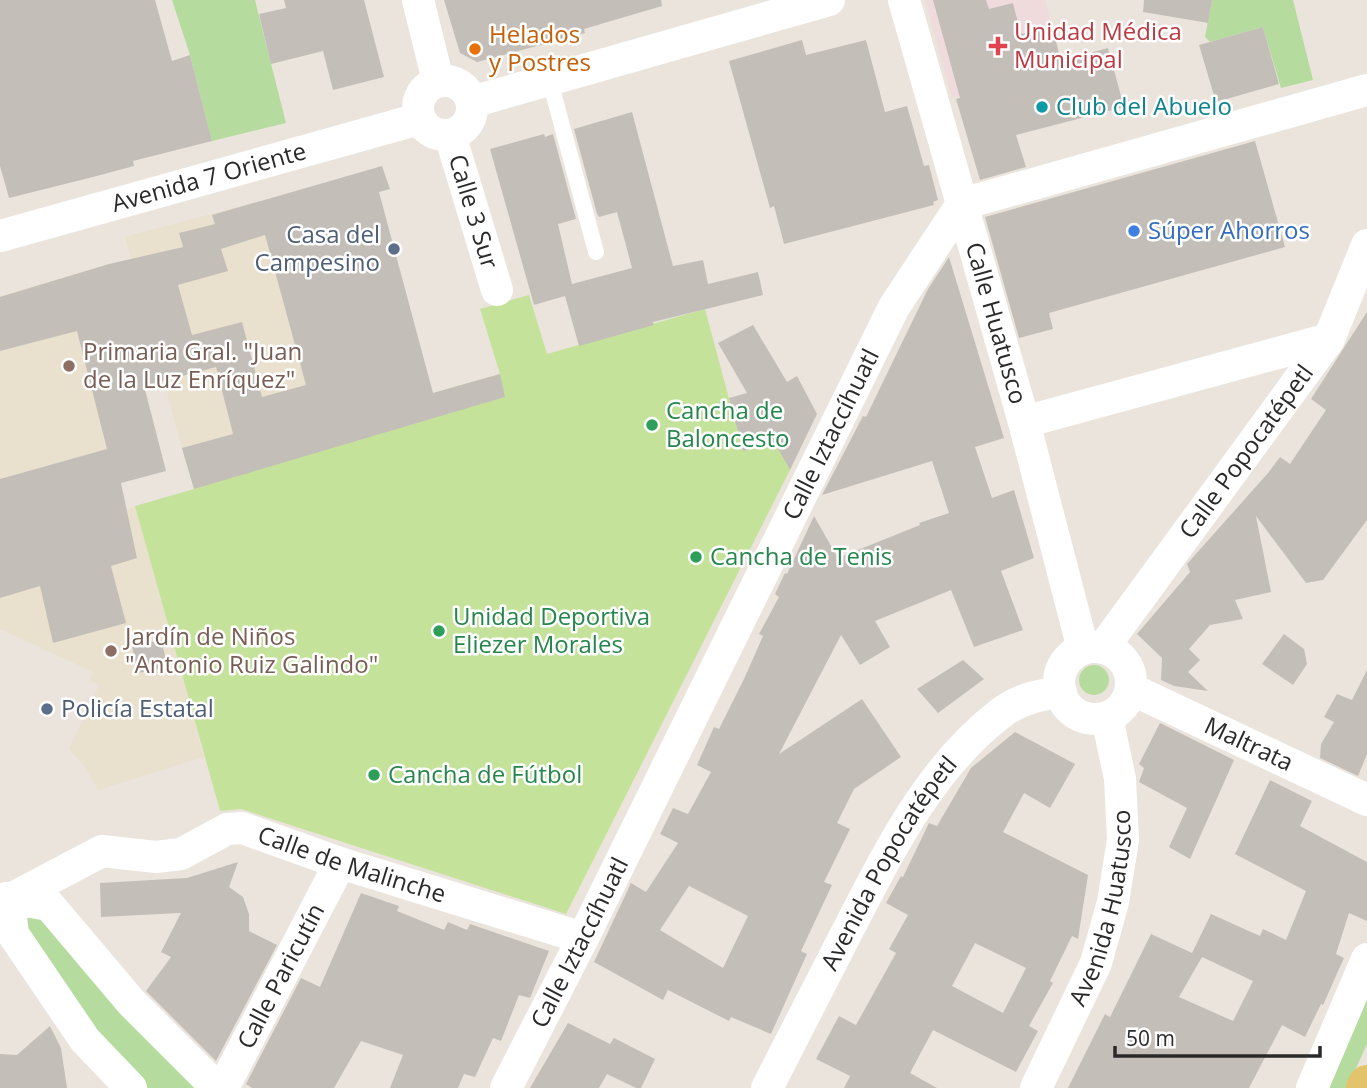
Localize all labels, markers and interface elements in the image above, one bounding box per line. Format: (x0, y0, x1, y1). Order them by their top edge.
place label: Unidad Médica Municipal (1014, 14, 1182, 75)
place label: Helados y Postres (489, 17, 591, 78)
marker: Unidad Médica Municipal (988, 36, 1008, 56)
marker: Helados y Postres (467, 41, 483, 57)
place label: Club del Abuelo (1056, 89, 1232, 122)
marker: Club del Abuelo (1034, 99, 1050, 115)
street label: Avenida 7 Oriente (108, 133, 310, 219)
street label: Calle 3 Sur (442, 150, 508, 273)
place label: Súper Ahorros (1148, 213, 1310, 246)
place label: Casa del Campesino (255, 217, 380, 278)
marker: Súper Ahorros (1126, 223, 1142, 239)
street label: Calle Huatusco (959, 238, 1036, 407)
marker: Casa del Campesino (386, 241, 402, 257)
place label: Primaria Gral. "Juan de la Luz Enríquez" (83, 334, 302, 395)
street label: Calle Iztaccíhuatl (774, 343, 886, 525)
street label: Calle Popocatépetl (1171, 357, 1320, 545)
marker: Primaria Gral. "Juan de la Luz Enríquez" (61, 358, 77, 374)
place label: Cancha de Baloncesto (666, 393, 789, 454)
marker: Cancha de Baloncesto (644, 417, 660, 433)
place label: Cancha de Tenis (710, 539, 892, 572)
marker: Cancha de Tenis (688, 549, 704, 565)
place label: Unidad Deportiva Eliezer Morales (453, 599, 650, 660)
place label: Jardín de Niños "Antonio Ruiz Galindo" (123, 619, 378, 680)
marker: Unidad Deportiva Eliezer Morales (431, 623, 447, 639)
marker: Jardín de Niños "Antonio Ruiz Galindo" (103, 643, 119, 659)
place label: Policía Estatal (61, 691, 214, 724)
marker: Policía Estatal (39, 701, 55, 717)
street label: Maltrata (1199, 708, 1299, 778)
street label: Avenida Popocatépetl (812, 748, 964, 975)
place label: Cancha de Fútbol (388, 757, 582, 790)
marker: Cancha de Fútbol (366, 767, 382, 783)
street label: Avenida Huatusco (1060, 809, 1139, 1011)
street label: Calle de Malinche (254, 817, 450, 910)
street label: Calle Iztaccíhuatl (522, 851, 635, 1033)
street label: Calle Paricutín (228, 897, 331, 1054)
scale bar (1115, 1014, 1320, 1058)
text: 50 m (1126, 1024, 1175, 1052)

